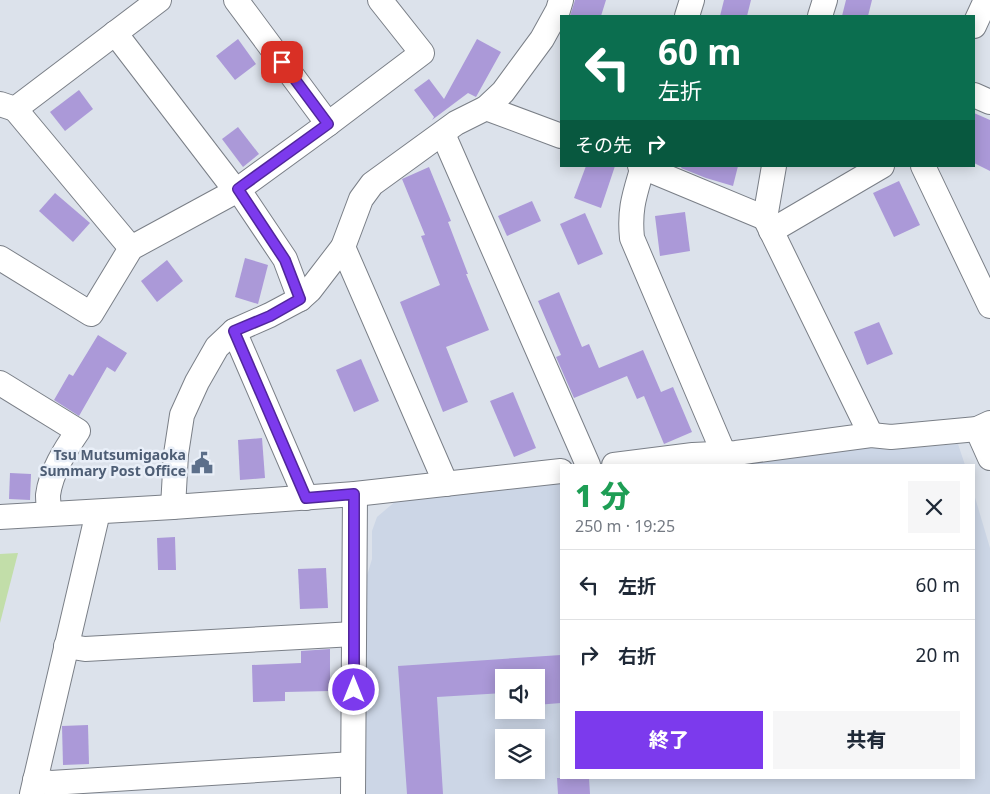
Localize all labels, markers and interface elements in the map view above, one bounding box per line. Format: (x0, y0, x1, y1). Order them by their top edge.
text: 60 m (658, 28, 741, 75)
icon: left (575, 35, 640, 100)
pin (261, 41, 303, 83)
icon: arrive (268, 48, 296, 76)
text: 左折 (658, 75, 702, 105)
icon: right (642, 130, 670, 158)
text: その先 (575, 132, 632, 158)
place label: Tsu Mutsumigaoka Summary Post Office (40, 445, 186, 480)
public building icon: Tsu Mutsumigaoka Summary Post Office (189, 450, 215, 476)
text: 1 分 (575, 475, 630, 516)
button: close (908, 481, 960, 533)
text: 250 m · 19:25 (575, 515, 675, 537)
icon: left (575, 571, 603, 599)
text: 60 m (916, 572, 960, 598)
text: 左折 (618, 573, 656, 599)
icon: right (575, 641, 603, 669)
text: 20 m (916, 642, 960, 668)
text: 右折 (618, 643, 656, 669)
position arrow (327, 663, 379, 715)
map controls (495, 669, 545, 779)
button: sound (495, 669, 545, 719)
button: 終了 (575, 711, 763, 769)
button: 共有 (773, 711, 960, 769)
button: layers (495, 729, 545, 779)

